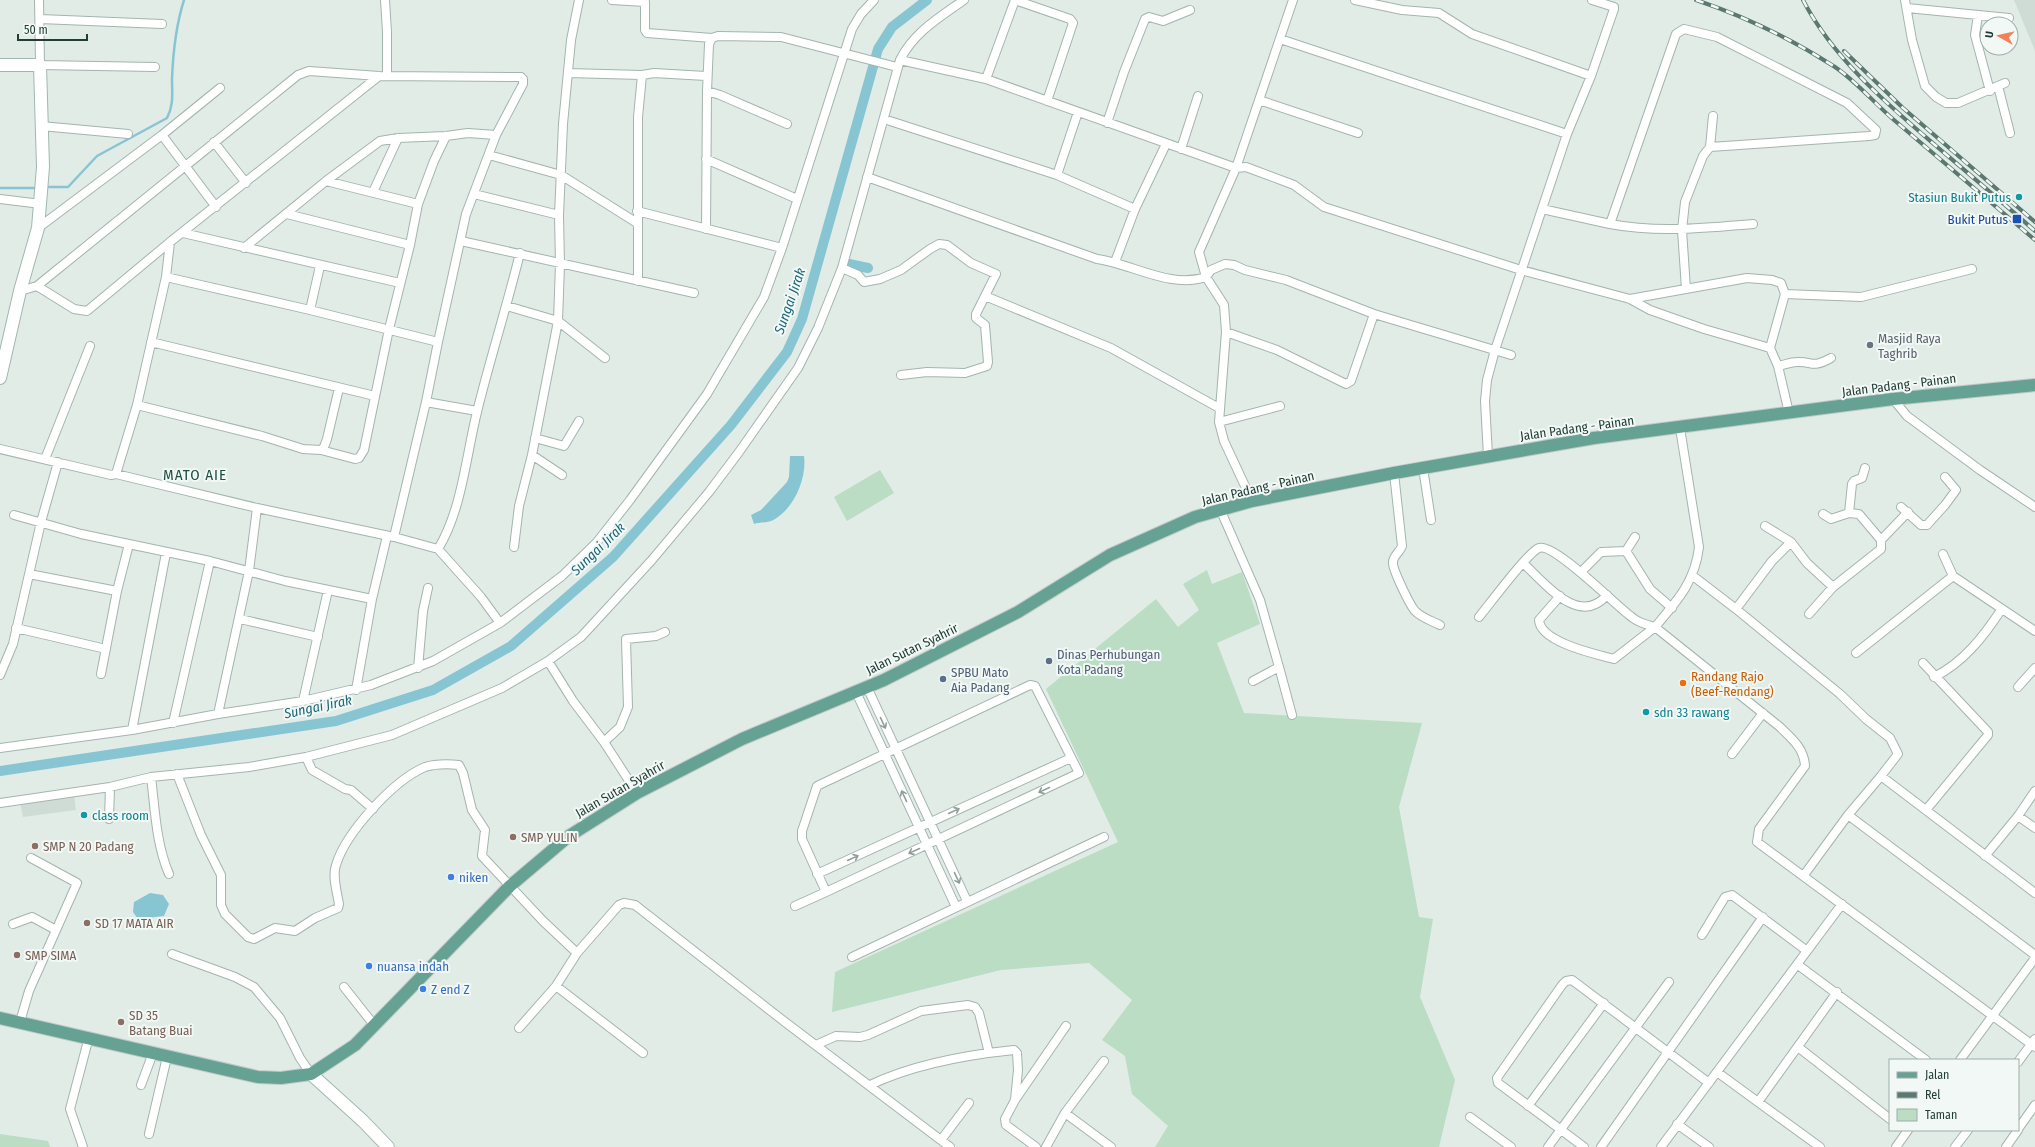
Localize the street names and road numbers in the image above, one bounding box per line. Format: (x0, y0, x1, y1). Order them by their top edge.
street label: Jalan Padang - Painan (1841, 371, 1957, 399)
street label: Jalan Padang - Painan (1519, 413, 1635, 443)
street label: Jalan Padang - Painan (1200, 468, 1316, 508)
street label: Jalan Sutan Syahrir (863, 620, 961, 678)
street label: Jalan Sutan Syahrir (573, 757, 668, 821)

